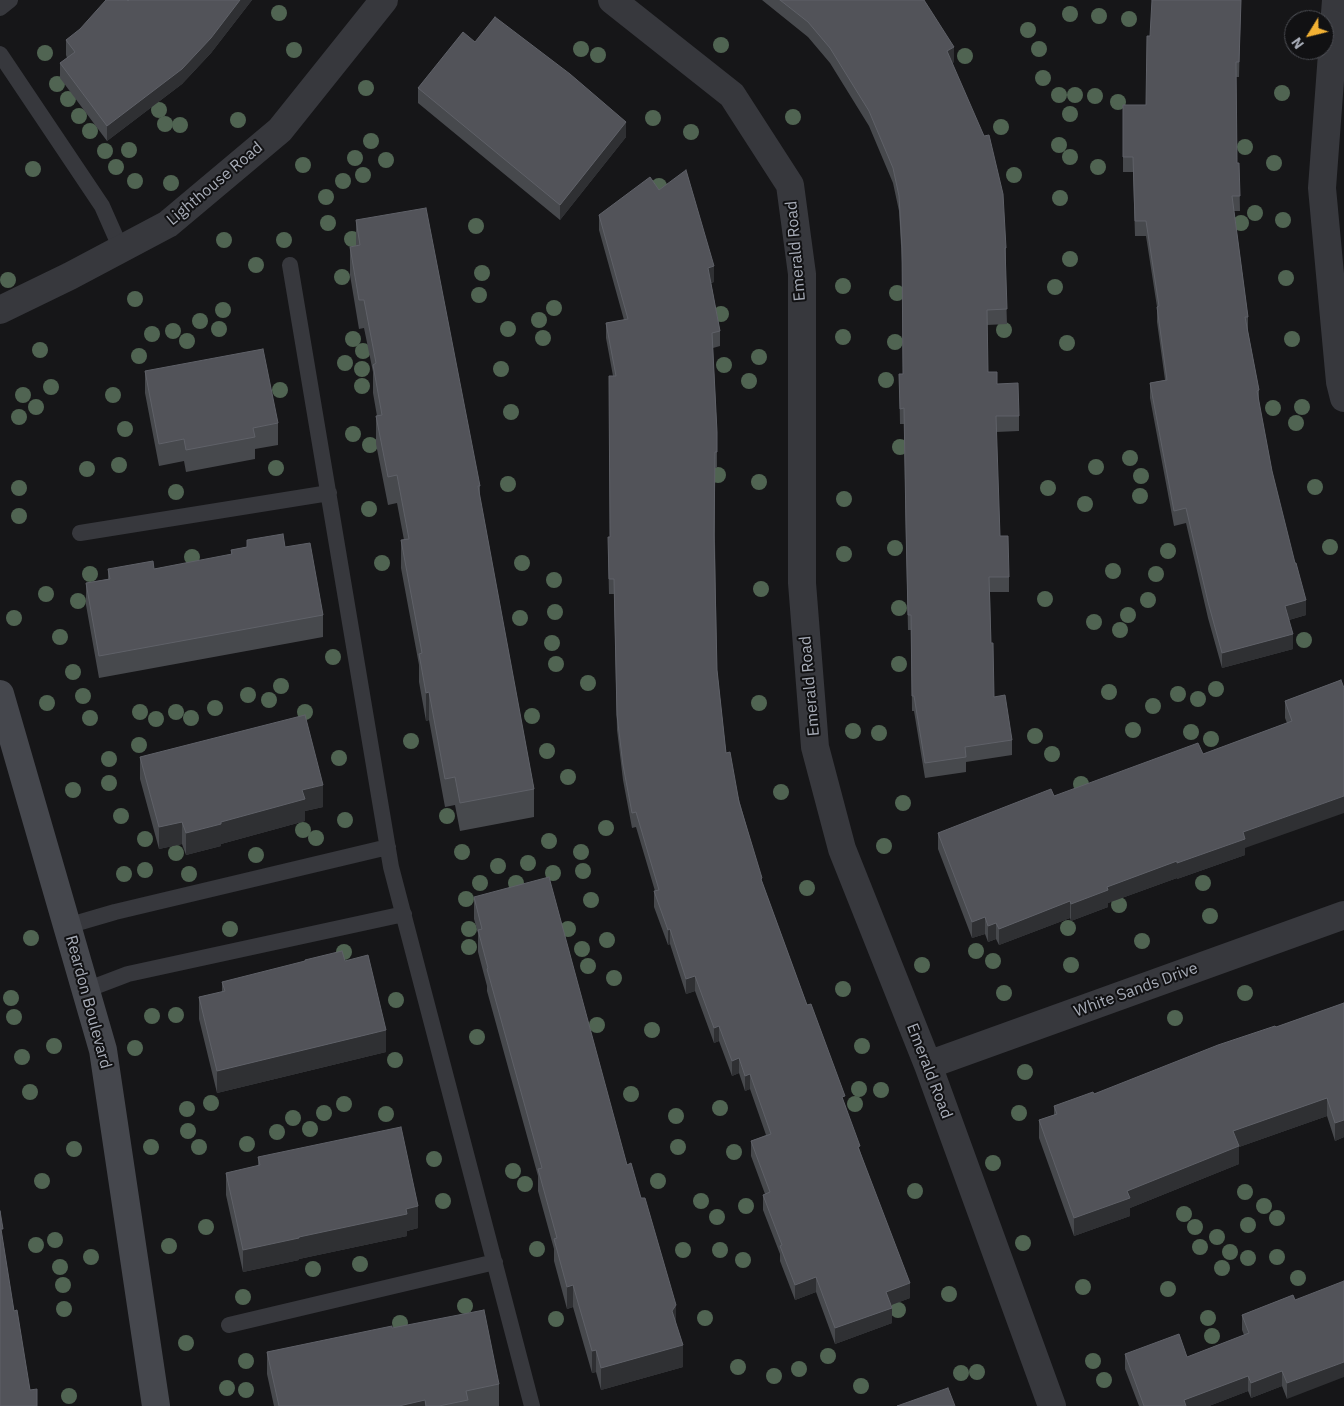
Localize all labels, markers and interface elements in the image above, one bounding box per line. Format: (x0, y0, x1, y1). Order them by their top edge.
north arrow (1284, 10, 1334, 60)
text: N (1287, 34, 1308, 53)
street label: Lighthouse Road (163, 138, 267, 230)
street label: Emerald Road (782, 200, 810, 302)
street label: Emerald Road (796, 635, 824, 737)
street label: Reardon Boulevard (61, 933, 115, 1071)
street label: White Sands Drive (1071, 959, 1201, 1021)
street label: Emerald Road (902, 1021, 956, 1121)

